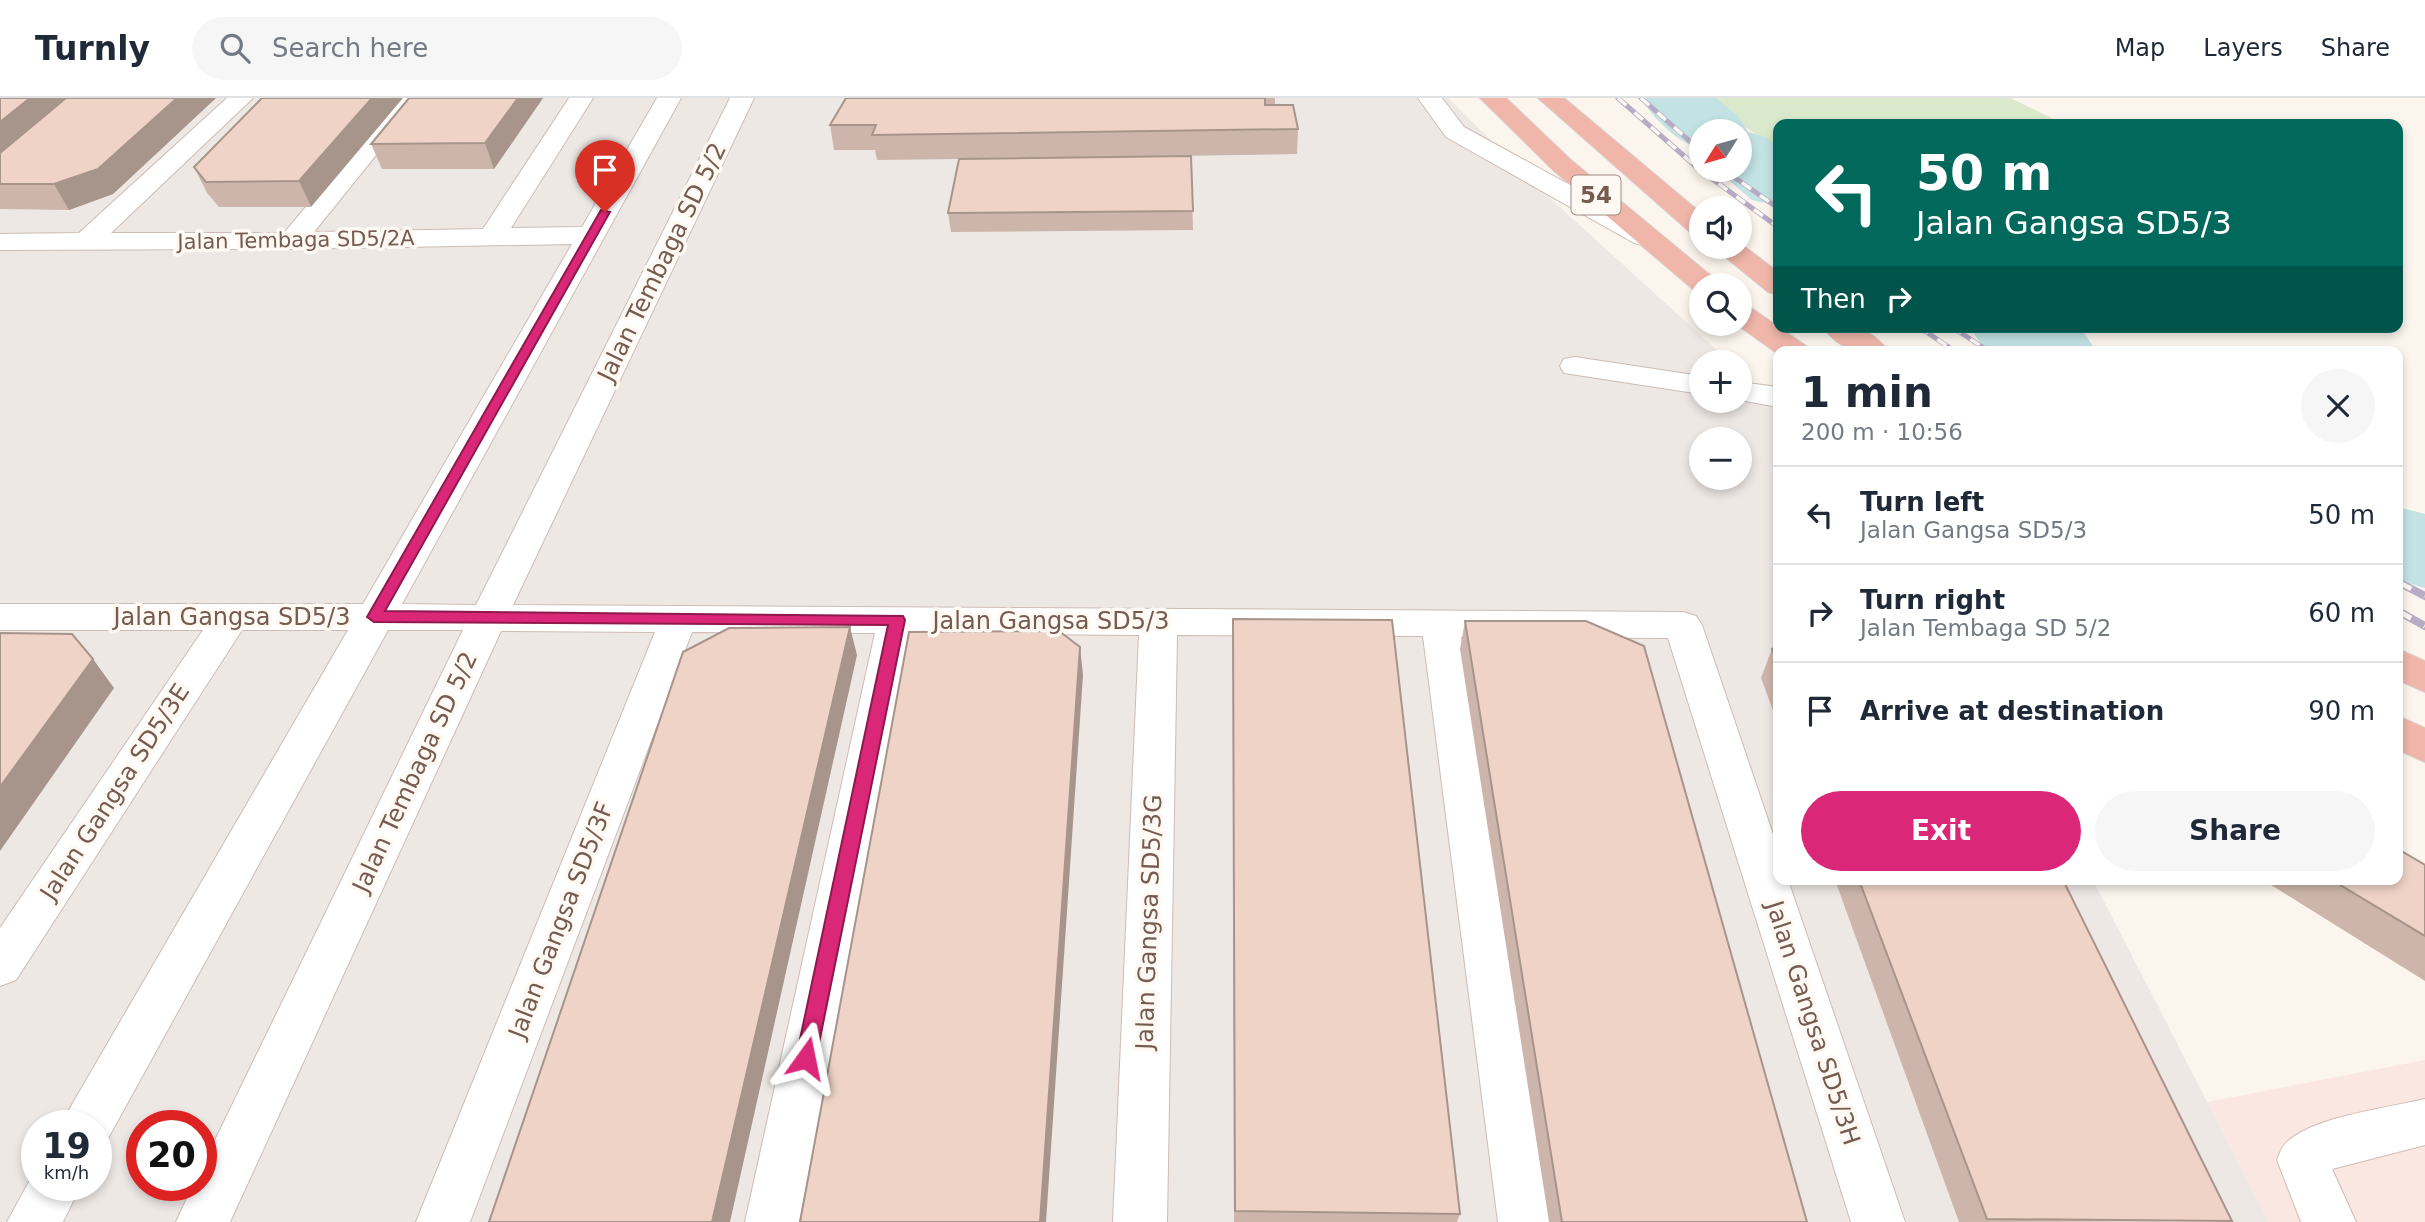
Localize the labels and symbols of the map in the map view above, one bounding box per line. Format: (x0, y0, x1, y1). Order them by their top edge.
north arrow (1689, 119, 1752, 182)
street label: Jalan Tembaga SD 5/2 (591, 138, 732, 388)
pin (575, 140, 635, 212)
road number: 54 (1572, 176, 1620, 214)
street label: Jalan Tembaga SD5/2A (175, 226, 415, 254)
street label: Jalan Gangsa SD5/3 (112, 603, 350, 631)
street label: Jalan Gangsa SD5/3 (931, 607, 1169, 635)
street label: Jalan Tembaga SD 5/2 (346, 647, 483, 899)
street label: Jalan Gangsa SD5/3E (34, 679, 195, 907)
street label: Jalan Gangsa SD5/3G (1130, 794, 1167, 1052)
street label: Jalan Gangsa SD5/3F (502, 798, 619, 1044)
street label: Jalan Gangsa SD5/3H (1760, 896, 1866, 1149)
position arrow (769, 1021, 843, 1095)
speed limit sign: 20 (126, 1110, 217, 1201)

